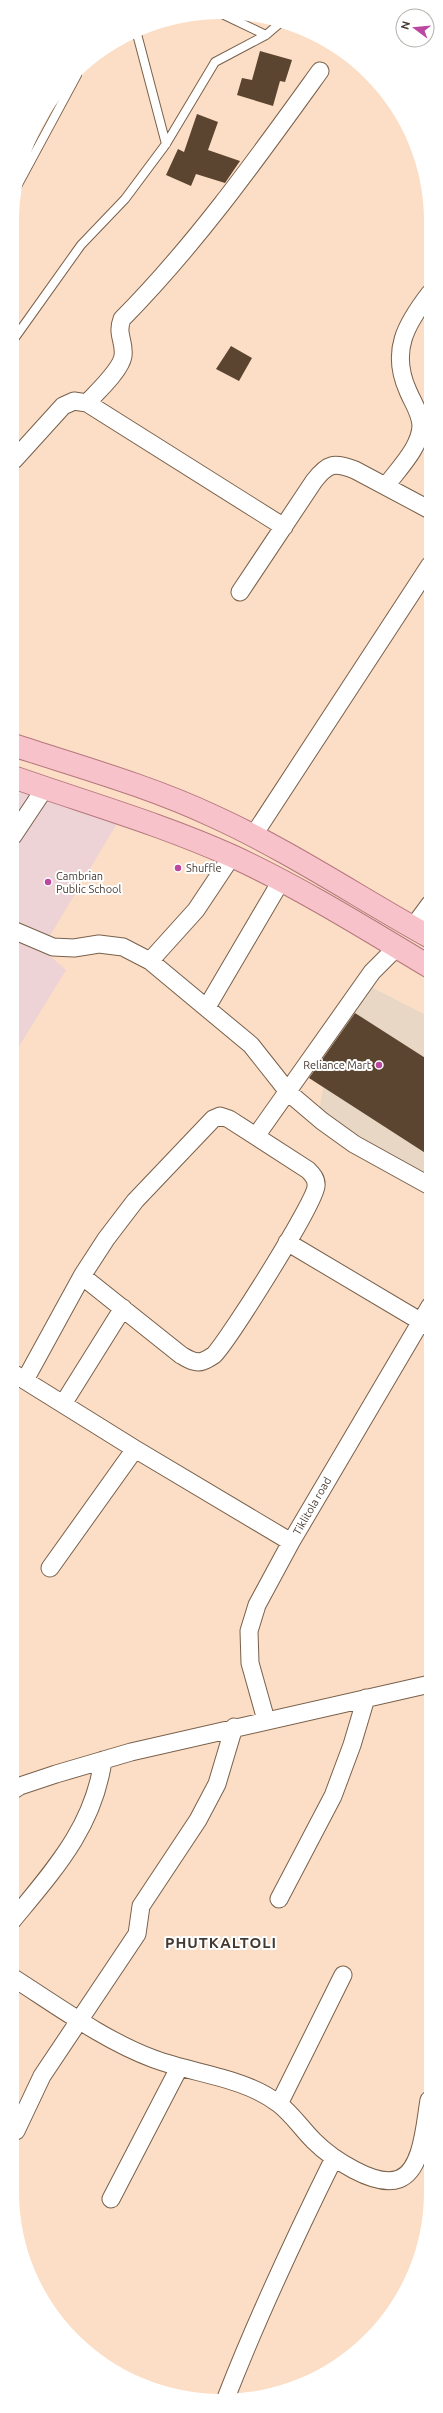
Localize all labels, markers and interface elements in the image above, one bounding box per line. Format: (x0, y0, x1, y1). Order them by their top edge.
north arrow (395, 8, 435, 48)
text: N (398, 20, 412, 31)
place label: Shuffle (186, 862, 222, 874)
marker: Shuffle (173, 863, 183, 873)
place label: Cambrian Public School (56, 870, 122, 895)
marker: Cambrian Public School (43, 877, 53, 887)
place label: Reliance Mart (303, 1059, 372, 1071)
marker: Reliance Mart (374, 1060, 384, 1070)
street label: Tiklitola road (291, 1475, 333, 1537)
district label: PHUTKALTOLI (165, 1934, 277, 1951)

